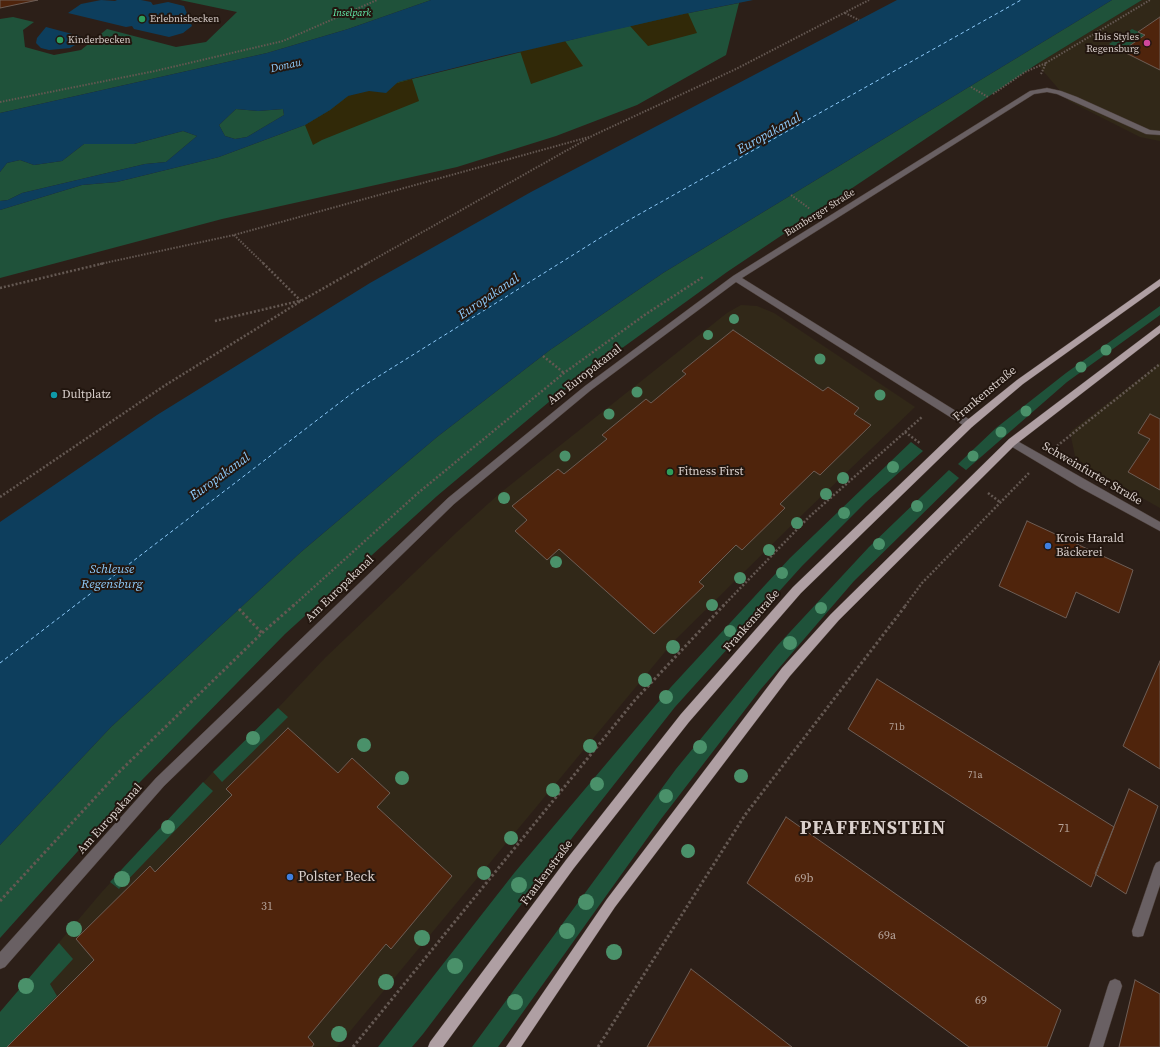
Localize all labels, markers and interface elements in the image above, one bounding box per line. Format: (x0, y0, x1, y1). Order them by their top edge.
park label: Inselpark (333, 7, 371, 19)
place label: Erlebnisbecken (150, 13, 219, 25)
marker: Erlebnisbecken (137, 14, 147, 24)
place label: Ibis Styles Regensburg (1086, 31, 1139, 54)
place label: Kinderbecken (68, 34, 131, 46)
marker: Kinderbecken (55, 35, 65, 45)
marker: Ibis Styles Regensburg (1142, 38, 1152, 48)
water label: Donau (269, 56, 303, 76)
water label: Europakanal (734, 110, 804, 158)
street label: Bamberger Straße (783, 187, 857, 239)
water label: Europakanal (456, 271, 522, 323)
street label: Am Europakanal (545, 342, 625, 408)
street label: Frankenstraße (950, 363, 1020, 425)
place label: Dultplatz (62, 388, 111, 402)
marker: Dultplatz (49, 390, 59, 400)
street label: Schweinfurter Straße (1039, 439, 1145, 509)
water label: Europakanal (187, 450, 253, 504)
place label: Fitness First (678, 465, 743, 479)
marker: Fitness First (665, 467, 675, 477)
place label: Krois Harald Bäckerei (1056, 532, 1124, 560)
marker: Krois Harald Bäckerei (1043, 541, 1053, 551)
street label: Am Europakanal (303, 553, 377, 625)
water label: Schleuse Regensburg (81, 562, 143, 593)
street label: Frankenstraße (721, 587, 783, 655)
house number: 71b (889, 721, 905, 733)
house number: 71a (967, 769, 983, 781)
street label: Am Europakanal (75, 781, 145, 857)
district label: PFAFFENSTEIN (800, 818, 946, 840)
house number: 71 (1058, 822, 1070, 836)
street label: Frankenstraße (518, 837, 576, 909)
place label: Polster Beck (298, 869, 375, 885)
marker: Polster Beck (285, 872, 295, 882)
house number: 69b (795, 872, 813, 886)
house number: 31 (261, 900, 273, 914)
house number: 69a (878, 929, 896, 943)
house number: 69 (975, 994, 987, 1008)

